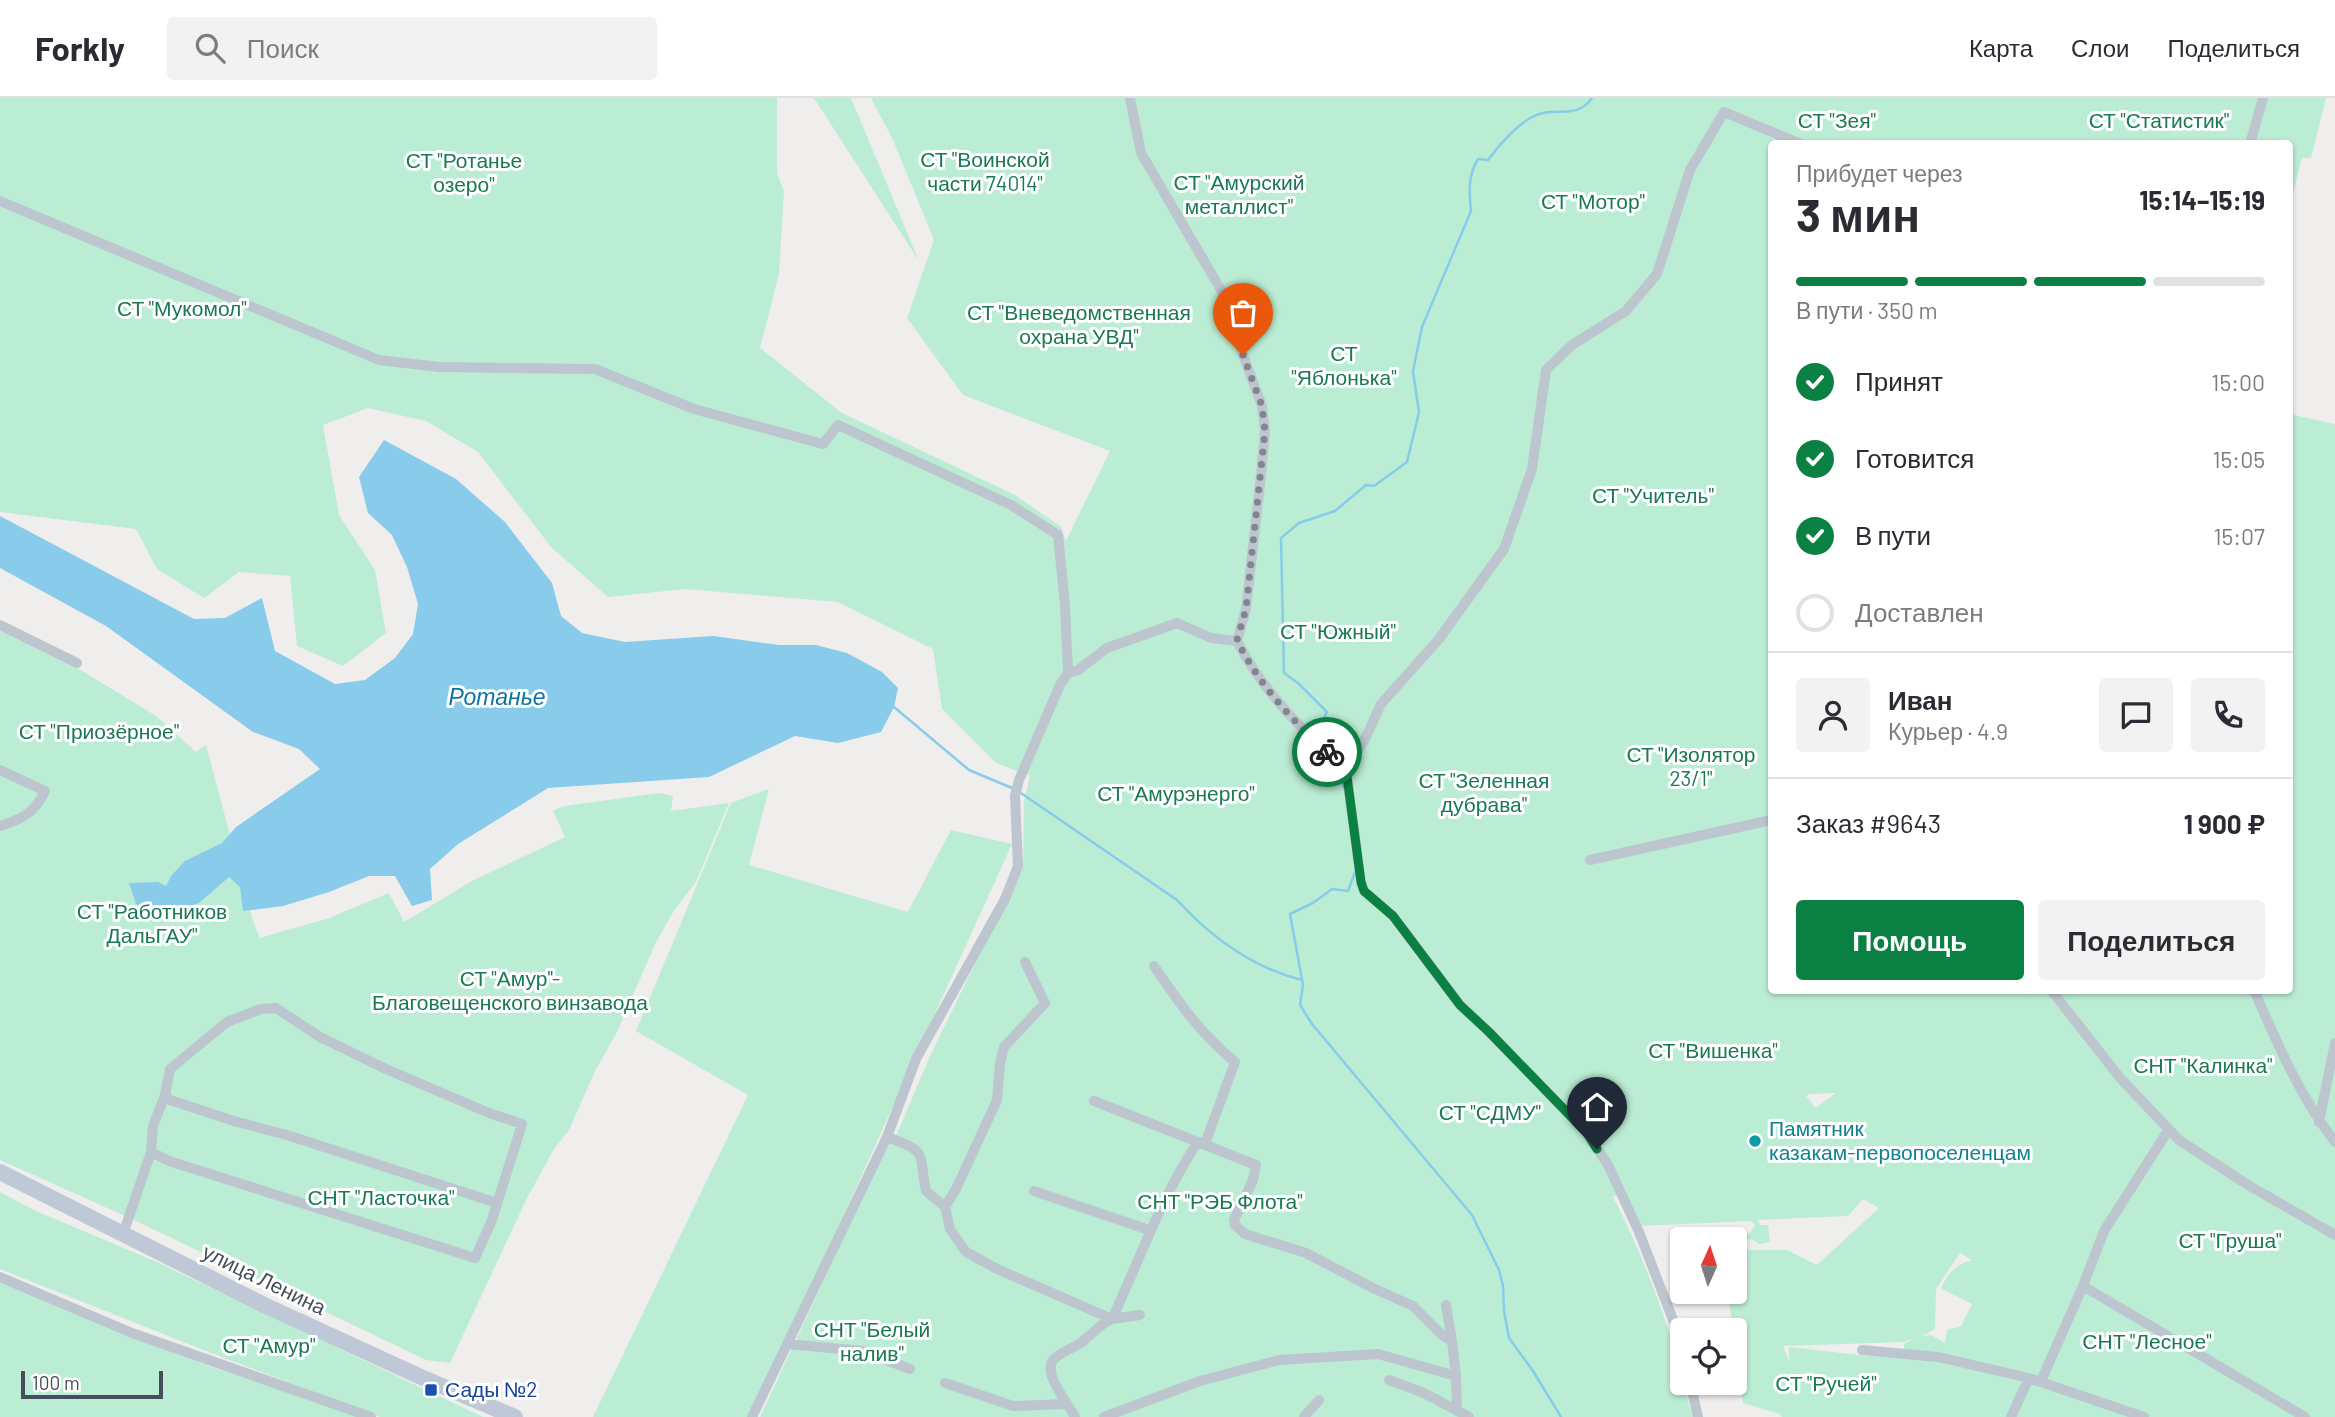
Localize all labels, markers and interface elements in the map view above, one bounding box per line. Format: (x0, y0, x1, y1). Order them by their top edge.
search box (167, 17, 657, 80)
text: Forkly (35, 28, 125, 68)
icon: search (191, 29, 229, 67)
text: Поиск (247, 32, 319, 63)
text: Карта (1969, 33, 2033, 62)
text: Слои (2071, 33, 2129, 62)
text: Поделиться (2167, 33, 2300, 62)
park label: СТ "Зея" (1798, 107, 1876, 132)
park label: СТ "Статистик" (2089, 107, 2229, 132)
park label: СТ "Воинской части 74014" (920, 146, 1050, 195)
park label: СТ "Ротанье озеро" (406, 147, 522, 196)
text: Прибудет через (1796, 159, 1963, 187)
park label: СТ "Амурский металлист" (1174, 169, 1304, 218)
text: 15:14–15:19 (2139, 184, 2265, 215)
text: 3 мин (1796, 186, 1920, 241)
park label: СТ "Мотор" (1541, 188, 1645, 213)
pin (1213, 283, 1273, 355)
icon: bag (1224, 294, 1262, 332)
park label: СТ "Мукомол" (117, 295, 247, 320)
text: В пути · 350 m (1796, 296, 1938, 324)
park label: СТ "Вневедомственная охрана УВД" (967, 299, 1191, 348)
park label: СТ "Яблонька" (1291, 340, 1397, 389)
icon: check (1796, 363, 1834, 401)
text: Принят (1855, 365, 1943, 396)
text: 15:00 (2211, 368, 2265, 396)
icon: check (1796, 440, 1834, 478)
text: Готовится (1855, 442, 1974, 473)
text: 15:05 (2213, 445, 2265, 473)
park label: СТ "Учитель" (1592, 482, 1714, 507)
icon: check (1796, 517, 1834, 555)
text: В пути (1855, 519, 1931, 550)
text: 15:07 (2213, 522, 2265, 550)
text: Доставлен (1855, 596, 1984, 627)
park label: СТ "Южный" (1280, 618, 1396, 643)
button: person (1796, 678, 1870, 752)
button: chat (2099, 678, 2173, 752)
button: phone (2191, 678, 2265, 752)
water label: Ротанье (448, 682, 546, 710)
text: Иван (1888, 684, 1953, 715)
courier (1292, 717, 1362, 787)
text: Курьер · 4.9 (1888, 717, 2008, 745)
park label: СТ "Приозёрное" (19, 718, 179, 743)
icon: bike (1308, 733, 1346, 771)
park label: СТ "Изолятор 23/1" (1626, 741, 1756, 790)
park label: СТ "Зеленная дубрава" (1419, 767, 1549, 816)
park label: СТ "Амурэнерго" (1097, 780, 1255, 805)
text: Заказ #9643 (1796, 807, 1941, 838)
text: 1 900 ₽ (2184, 808, 2265, 839)
park label: СТ "Работников ДальГАУ" (77, 898, 227, 947)
button: Помощь (1796, 900, 2024, 980)
button: Поделиться (2038, 900, 2265, 980)
park label: СТ "Амур"- Благовещенского винзавода (372, 965, 648, 1014)
park label: СТ "Вишенка" (1648, 1037, 1778, 1062)
park label: СНТ "Калинка" (2133, 1052, 2273, 1077)
pin (1567, 1077, 1627, 1149)
icon: home (1578, 1088, 1616, 1126)
park label: СТ "СДМУ" (1439, 1099, 1541, 1124)
place label: Памятник казакам-первопоселенцам (1769, 1115, 2031, 1164)
marker: Памятник казакам-первопоселенцам (1747, 1133, 1763, 1149)
park label: СНТ "Ласточка" (307, 1184, 455, 1209)
park label: СНТ "РЭБ Флота" (1137, 1188, 1303, 1213)
north arrow (1670, 1227, 1746, 1304)
map controls (1670, 1227, 1747, 1395)
park label: СТ "Груша" (2178, 1227, 2282, 1252)
street label: улица Ленина (199, 1238, 331, 1319)
park label: СНТ "Белый налив" (814, 1316, 930, 1365)
button: locate (1670, 1318, 1747, 1395)
park label: СНТ "Лесное" (2082, 1328, 2212, 1353)
park label: СТ "Амур" (222, 1332, 316, 1357)
scale bar (21, 1368, 163, 1400)
park label: СТ "Ручей" (1775, 1370, 1877, 1395)
text: 100 m (32, 1371, 80, 1394)
place label: Сады №2 (445, 1376, 537, 1401)
marker: Сады №2 (423, 1382, 439, 1398)

